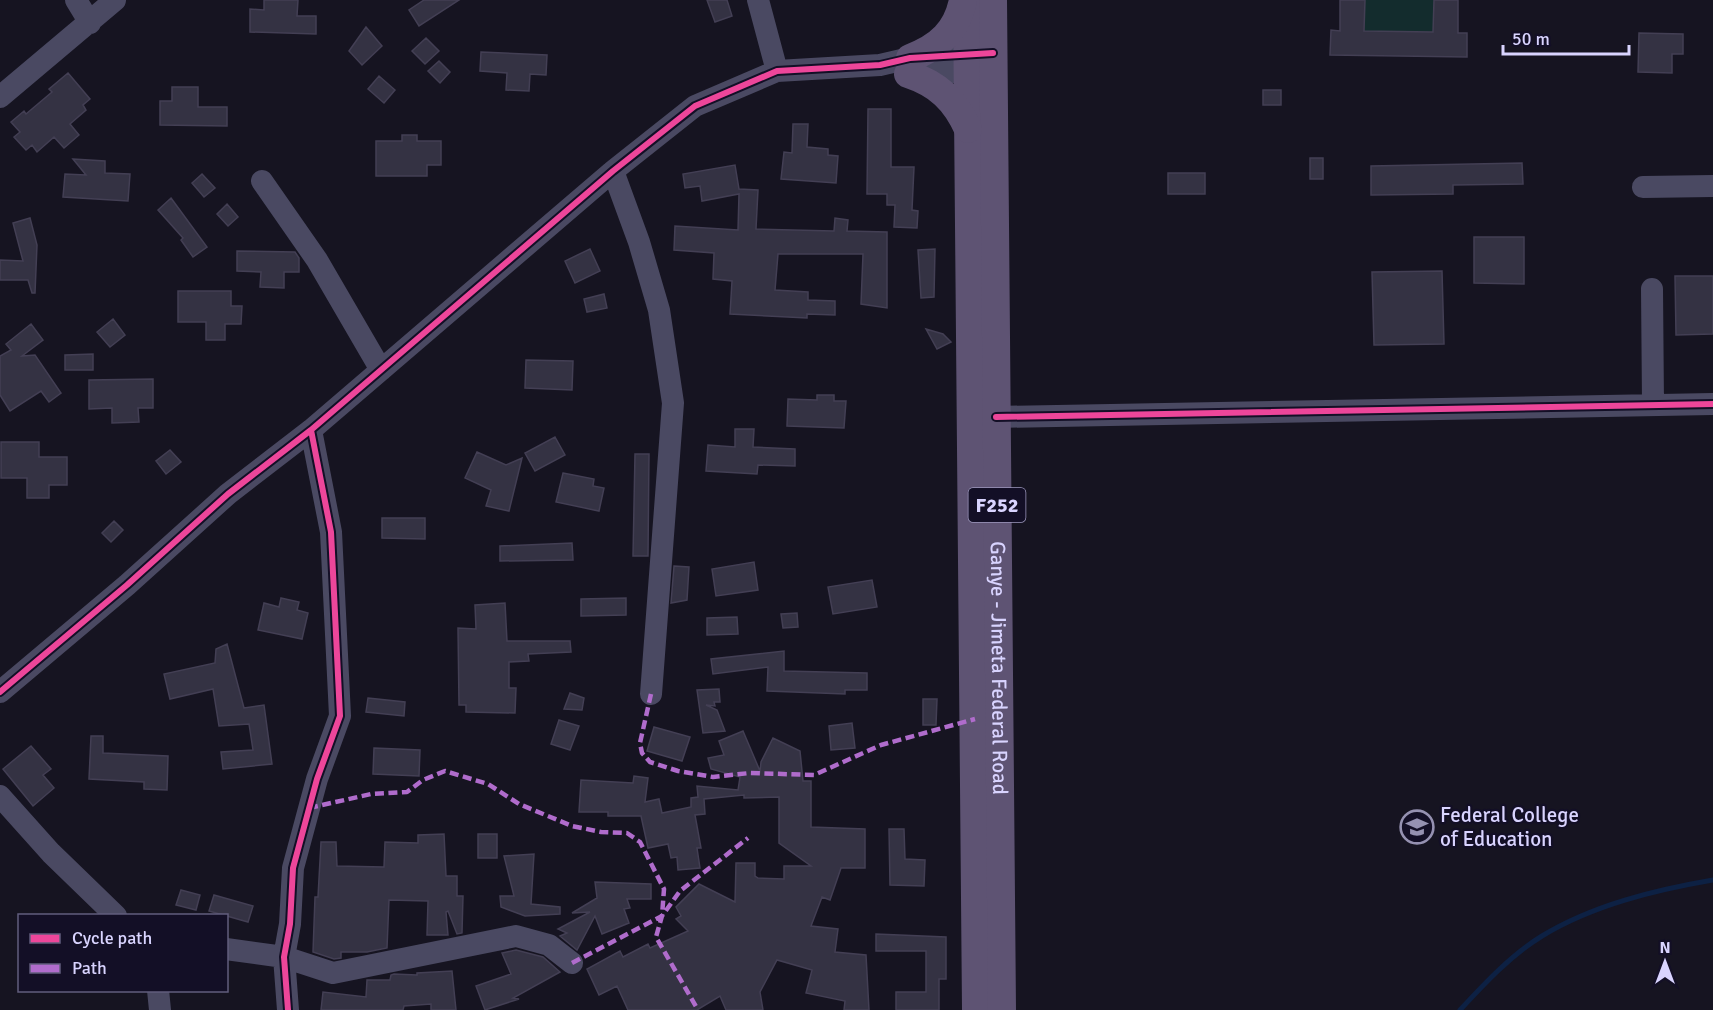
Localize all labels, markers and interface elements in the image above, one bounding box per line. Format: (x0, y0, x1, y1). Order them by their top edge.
scale bar (1503, 18, 1629, 56)
text: 50 m (1512, 28, 1550, 50)
road number: F252 (968, 488, 1026, 522)
street label: Ganye - Jimeta Federal Road (985, 541, 1013, 795)
place label: Federal College of Education (1440, 802, 1579, 852)
school or university icon: Federal College of Education (1399, 809, 1435, 845)
legend (18, 914, 228, 992)
text: Cycle path (72, 927, 152, 949)
north arrow (1635, 932, 1695, 992)
text: N (1659, 938, 1671, 958)
text: Path (72, 957, 107, 979)

